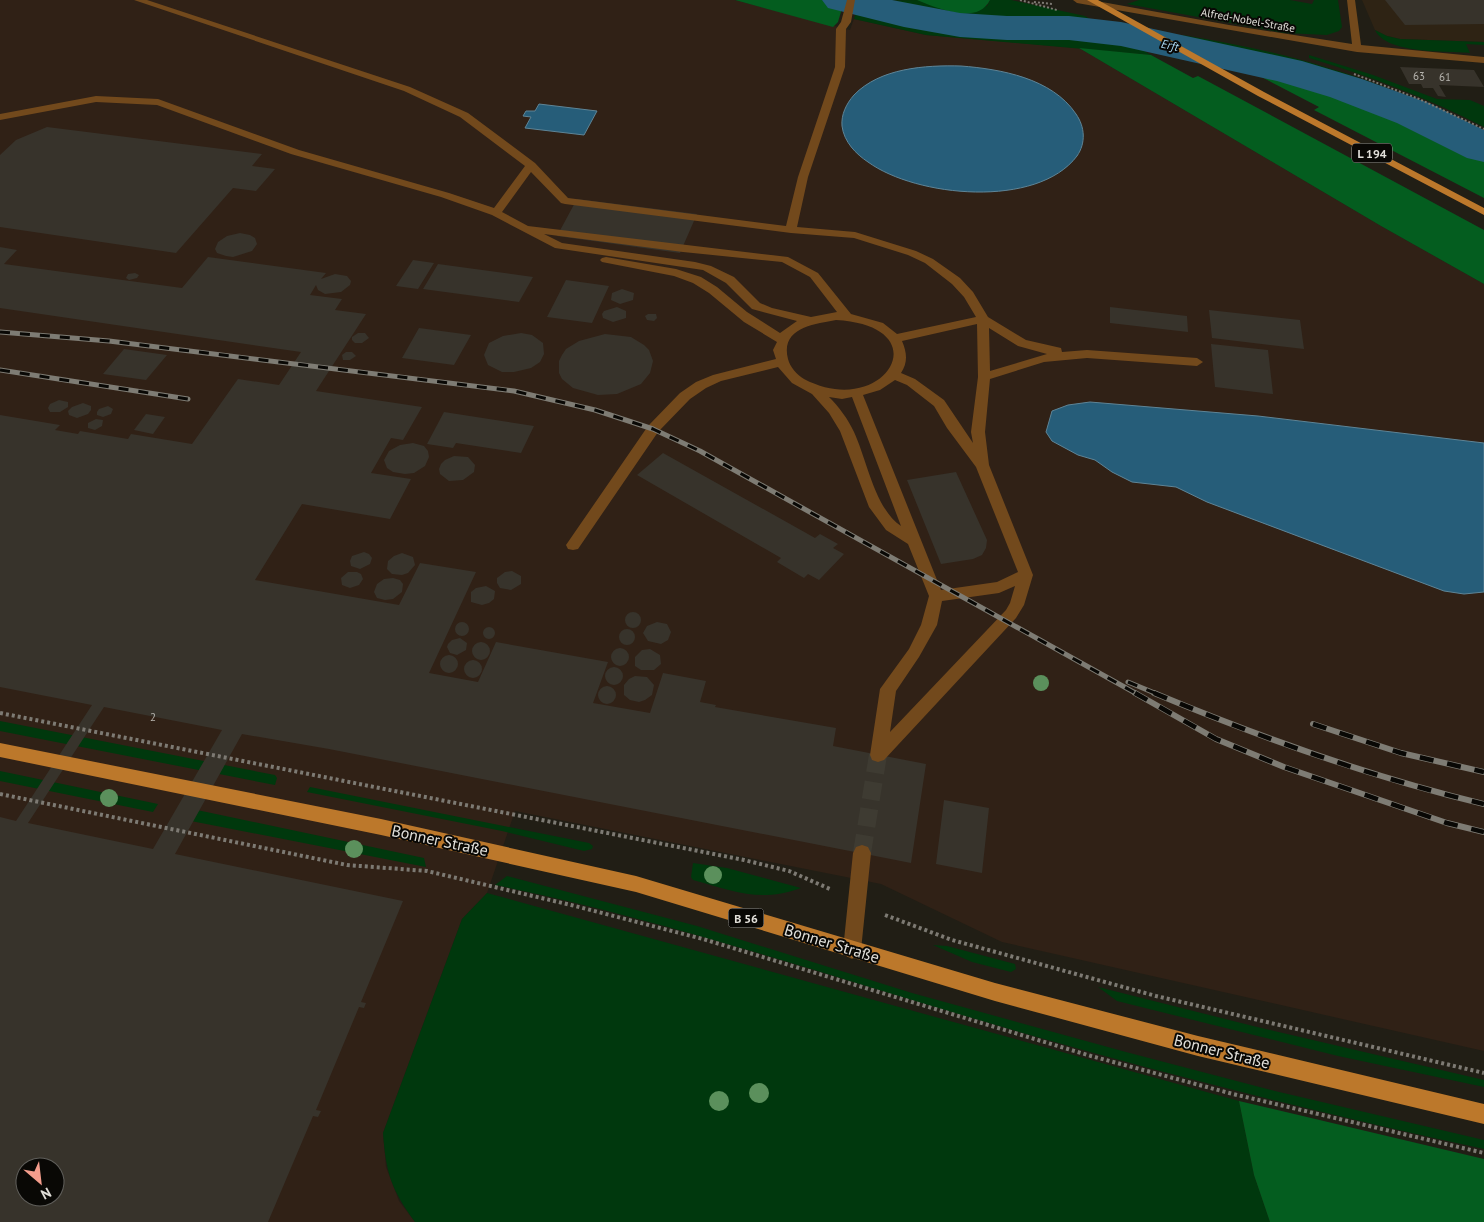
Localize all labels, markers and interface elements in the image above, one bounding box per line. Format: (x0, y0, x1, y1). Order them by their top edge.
street label: Alfred-Nobel-Straße (1200, 5, 1297, 35)
water label: Erft (1160, 36, 1181, 54)
house number: 63 (1413, 69, 1425, 83)
house number: 61 (1439, 70, 1451, 84)
road number: L 194 (1352, 144, 1392, 162)
house number: 2 (150, 710, 156, 724)
street label: Bonner Straße (390, 820, 490, 860)
road number: B 56 (728, 908, 764, 928)
street label: Bonner Straße (782, 919, 882, 967)
street label: Bonner Straße (1172, 1029, 1272, 1073)
north arrow (15, 1157, 65, 1207)
text: N (38, 1183, 54, 1204)

